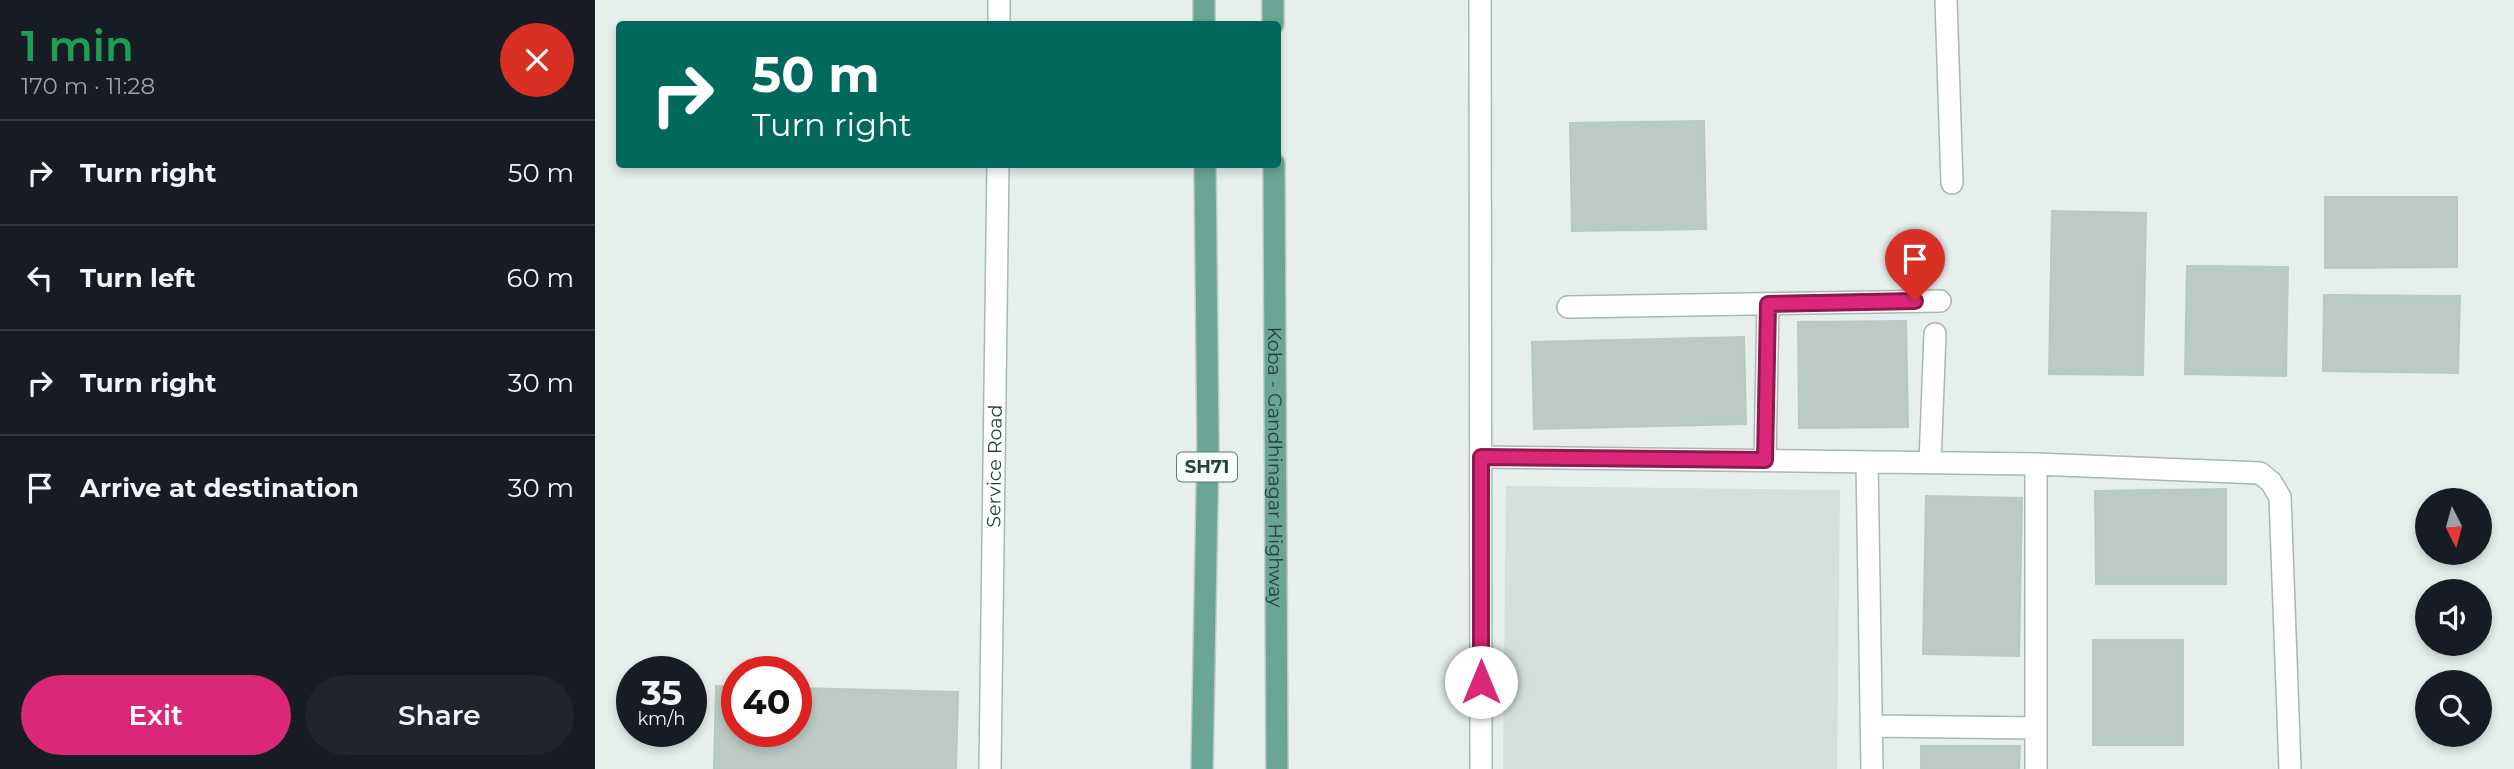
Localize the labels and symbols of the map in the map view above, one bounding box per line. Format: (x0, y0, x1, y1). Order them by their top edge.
pin (1885, 229, 1945, 301)
street label: Koba - Gandhinagar Highway (1263, 327, 1287, 608)
street label: Service Road (982, 404, 1007, 528)
road number: SH71 (1177, 452, 1237, 481)
north arrow (2415, 488, 2492, 565)
position arrow (1444, 645, 1518, 719)
speed limit sign: 40 (721, 656, 812, 747)

